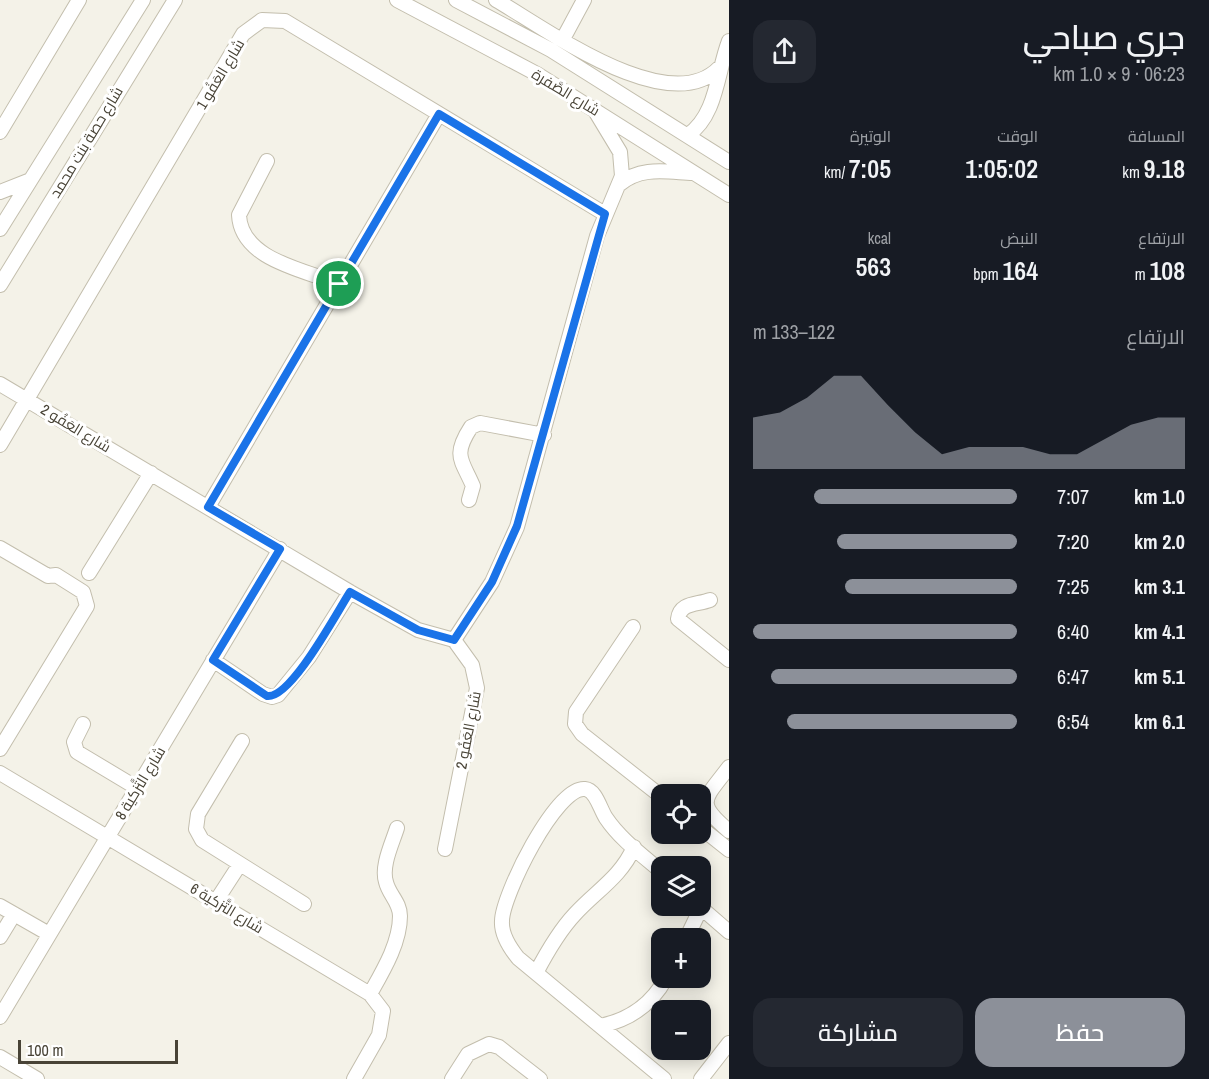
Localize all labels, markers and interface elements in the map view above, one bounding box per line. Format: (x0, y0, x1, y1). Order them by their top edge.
text: جري صباحي (1023, 15, 1185, 59)
button: share (753, 20, 816, 83)
street label: شارع العَفُو 1 (191, 35, 250, 114)
text: 06:23 · 9 × 1.0 km (1053, 60, 1185, 87)
street label: شارع الصَّفرة (527, 63, 604, 122)
street label: شارع حصة بنت محمد (44, 82, 128, 202)
text: الوتيرة (850, 125, 891, 147)
text: الوقت (997, 125, 1038, 147)
text: المسافة (1128, 125, 1185, 147)
text: 7:05 (849, 151, 891, 186)
text: 1:05:02 (965, 151, 1038, 186)
text: 9.18 (1144, 151, 1185, 186)
text: /km (824, 161, 849, 183)
text: km (1122, 161, 1144, 183)
text: kcal (868, 227, 891, 249)
text: النبض (1000, 227, 1038, 249)
text: الارتفاع (1138, 227, 1185, 249)
text: 563 (855, 249, 891, 284)
text: 164 (1002, 253, 1038, 288)
text: 108 (1149, 253, 1185, 288)
pin (313, 258, 364, 309)
text: bpm (973, 263, 1002, 285)
text: m (1135, 263, 1149, 285)
icon: arrive (322, 267, 355, 300)
text: 122–133 m (753, 318, 835, 345)
text: الارتفاع (1126, 323, 1185, 350)
street label: شارع العَفُو 2 (36, 399, 115, 458)
text: 7:07 (1057, 483, 1089, 510)
text: 1.0 km (1134, 483, 1185, 510)
text: 7:20 (1057, 528, 1089, 555)
text: 2.0 km (1134, 528, 1185, 555)
text: 7:25 (1057, 573, 1089, 600)
text: 3.1 km (1134, 573, 1185, 600)
text: 6:40 (1057, 618, 1089, 645)
text: 4.1 km (1134, 618, 1185, 645)
text: 6:47 (1057, 663, 1089, 690)
text: 5.1 km (1134, 663, 1185, 690)
street label: شارع العَفُو 2 (450, 689, 487, 771)
text: 6:54 (1057, 708, 1089, 735)
text: 6.1 km (1134, 708, 1185, 735)
street label: شارع التَّزكية 8 (110, 742, 171, 824)
map controls (651, 784, 711, 1060)
button: locate (651, 784, 711, 844)
button: layers (651, 856, 711, 916)
street label: شارع التَّزكية 6 (186, 878, 268, 939)
button: + (651, 928, 711, 988)
button: مشاركة (753, 998, 963, 1067)
button: حفظ (975, 998, 1185, 1067)
button: − (651, 1000, 711, 1060)
scale bar (18, 1037, 178, 1064)
text: 100 m (27, 1039, 63, 1061)

